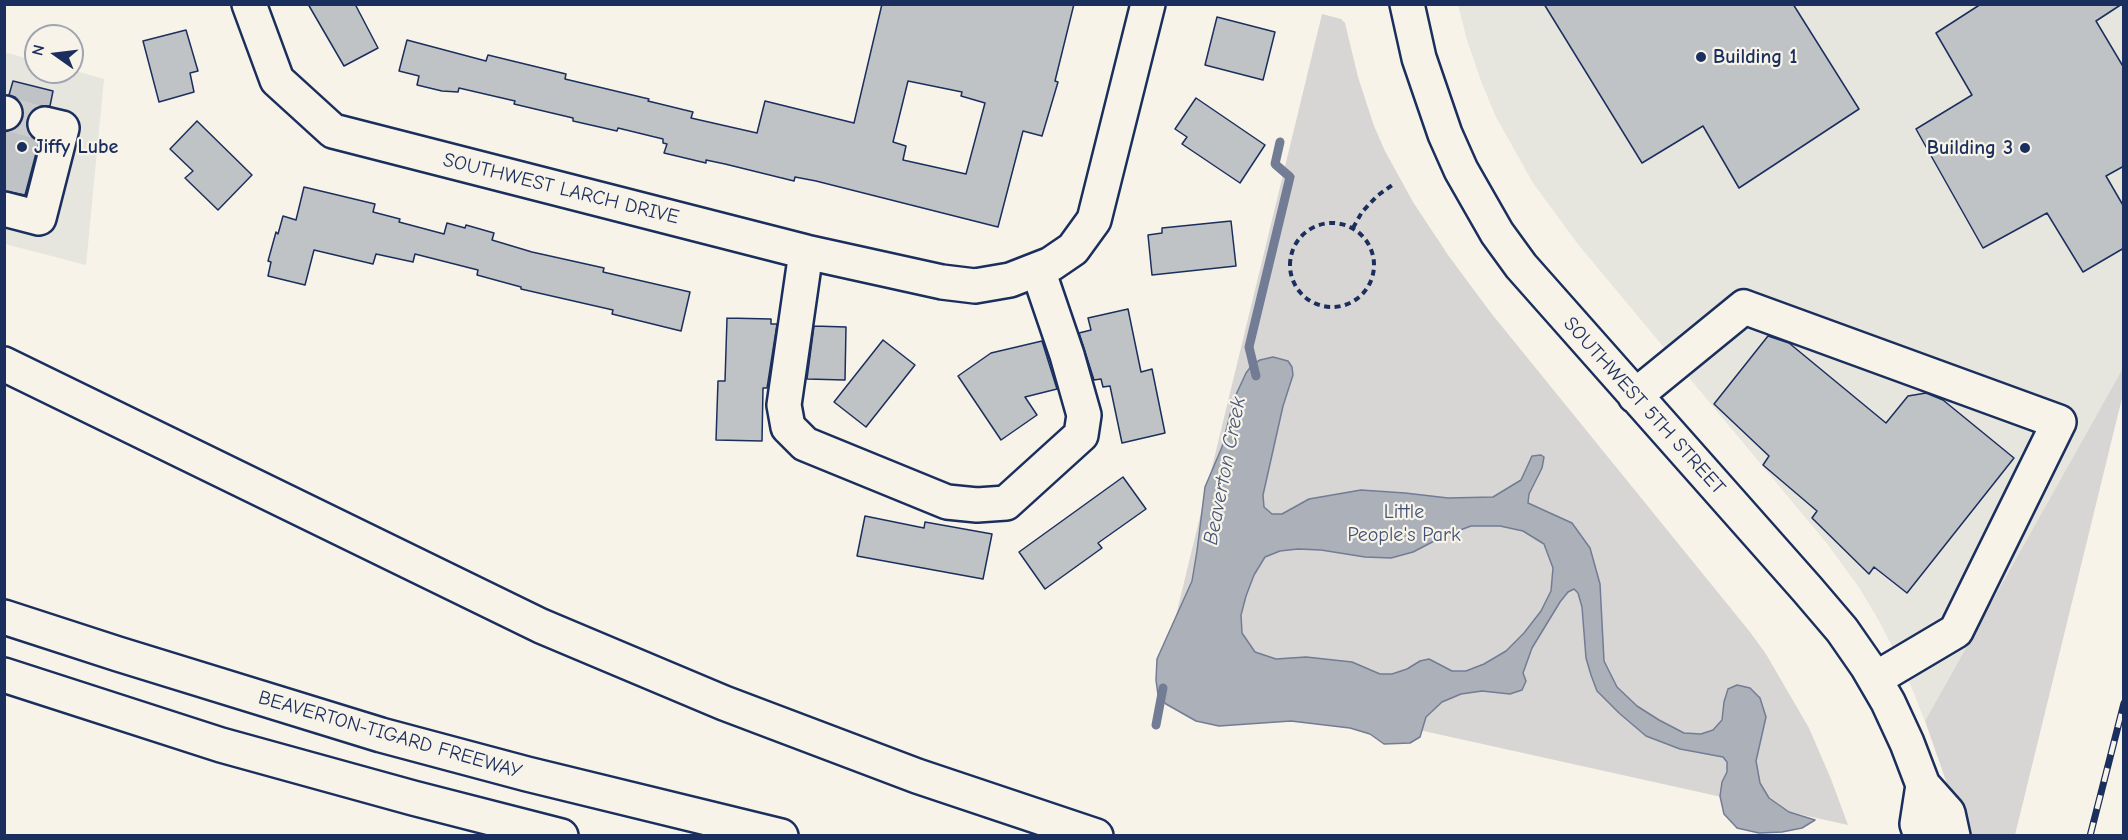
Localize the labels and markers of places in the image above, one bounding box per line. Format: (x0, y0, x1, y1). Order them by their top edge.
place label: Building 1 (1713, 45, 1797, 69)
marker: Building 1 (1694, 50, 1708, 64)
place label: Jiffy Lube (34, 135, 118, 159)
place label: Building 3 (1927, 136, 2013, 160)
marker: Jiffy Lube (15, 140, 29, 154)
marker: Building 3 (2018, 141, 2032, 155)

